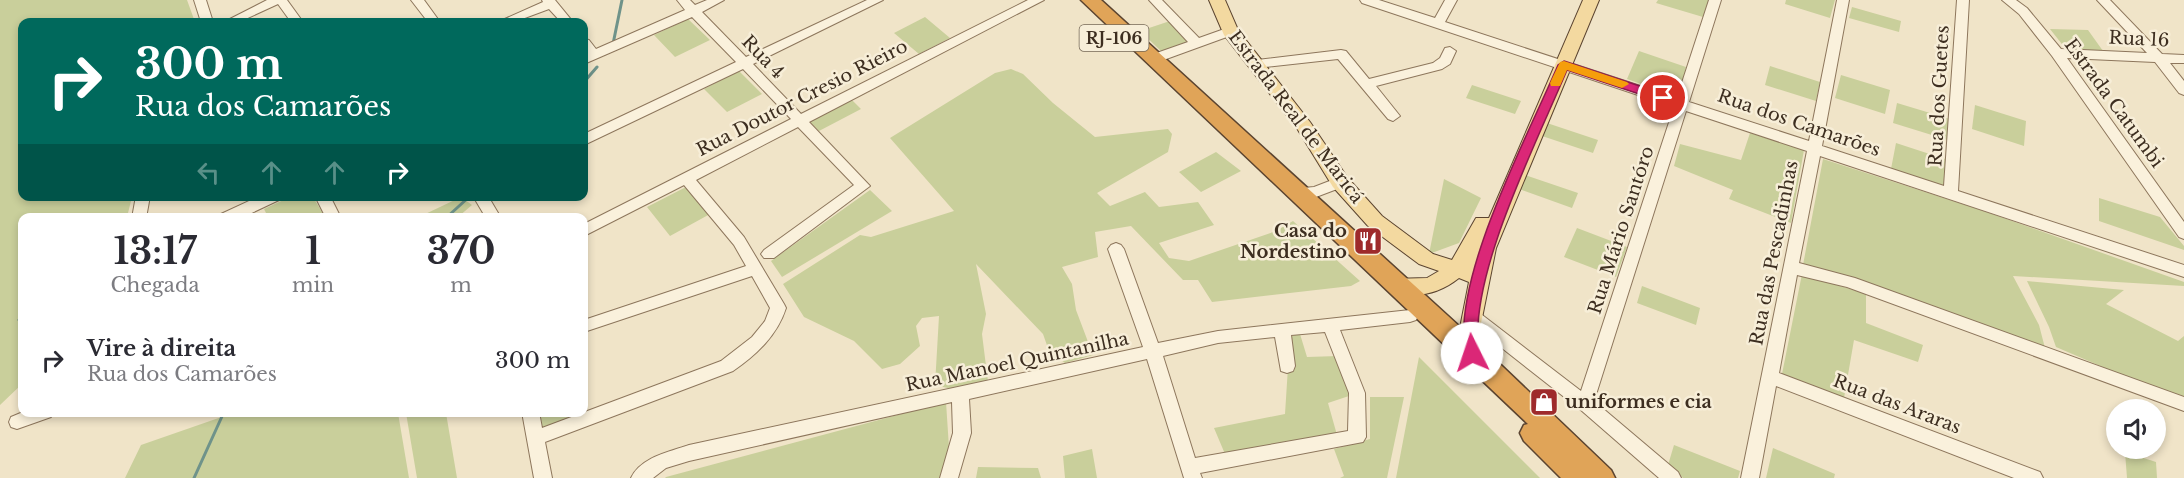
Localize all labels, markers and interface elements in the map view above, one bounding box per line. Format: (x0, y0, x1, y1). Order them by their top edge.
road number: RJ-106 (1080, 25, 1148, 51)
street label: Rua dos Guetes (1924, 25, 1954, 167)
street label: Estrada Real de Maricá (1224, 26, 1368, 208)
street label: Rua 16 (2108, 26, 2170, 52)
street label: Rua 4 (737, 31, 789, 83)
street label: Estrada Catumbi (2060, 34, 2168, 172)
street label: Rua Doutor Cresio Rieiro (693, 35, 911, 161)
text: 300 m (135, 38, 283, 90)
icon: right (36, 42, 114, 120)
pin (1637, 72, 1688, 123)
icon: arrive (1646, 81, 1679, 114)
street label: Rua dos Camarões (1715, 85, 1883, 161)
text: Rua dos Camarões (135, 90, 391, 123)
street label: Rua Mário Santóro (1583, 143, 1659, 317)
icon: left (192, 156, 225, 189)
icon: ahead (255, 156, 288, 189)
icon: ahead (318, 156, 351, 189)
icon: right (381, 156, 414, 189)
street label: Rua das Pescadinhas (1745, 159, 1803, 347)
place label: Casa do Nordestino (1240, 220, 1347, 263)
restaurant icon: Casa do Nordestino (1352, 225, 1384, 257)
text: 13:17 (113, 229, 197, 274)
text: 1 (305, 229, 321, 274)
text: 370 (427, 229, 495, 274)
text: Chegada (111, 273, 199, 297)
text: min (292, 273, 334, 297)
text: m (450, 273, 472, 297)
position arrow (1440, 321, 1504, 385)
street label: Rua Manoel Quintanilha (903, 328, 1131, 396)
text: Vire à direita (87, 335, 236, 362)
icon: right (36, 344, 69, 377)
text: 300 m (495, 347, 570, 374)
text: Rua dos Camarões (87, 362, 277, 386)
street label: Rua das Araras (1830, 370, 1964, 438)
shop icon: uniformes e cia (1528, 386, 1560, 418)
place label: uniformes e cia (1565, 391, 1712, 413)
map controls (2106, 399, 2166, 459)
button: sound (2106, 399, 2166, 459)

